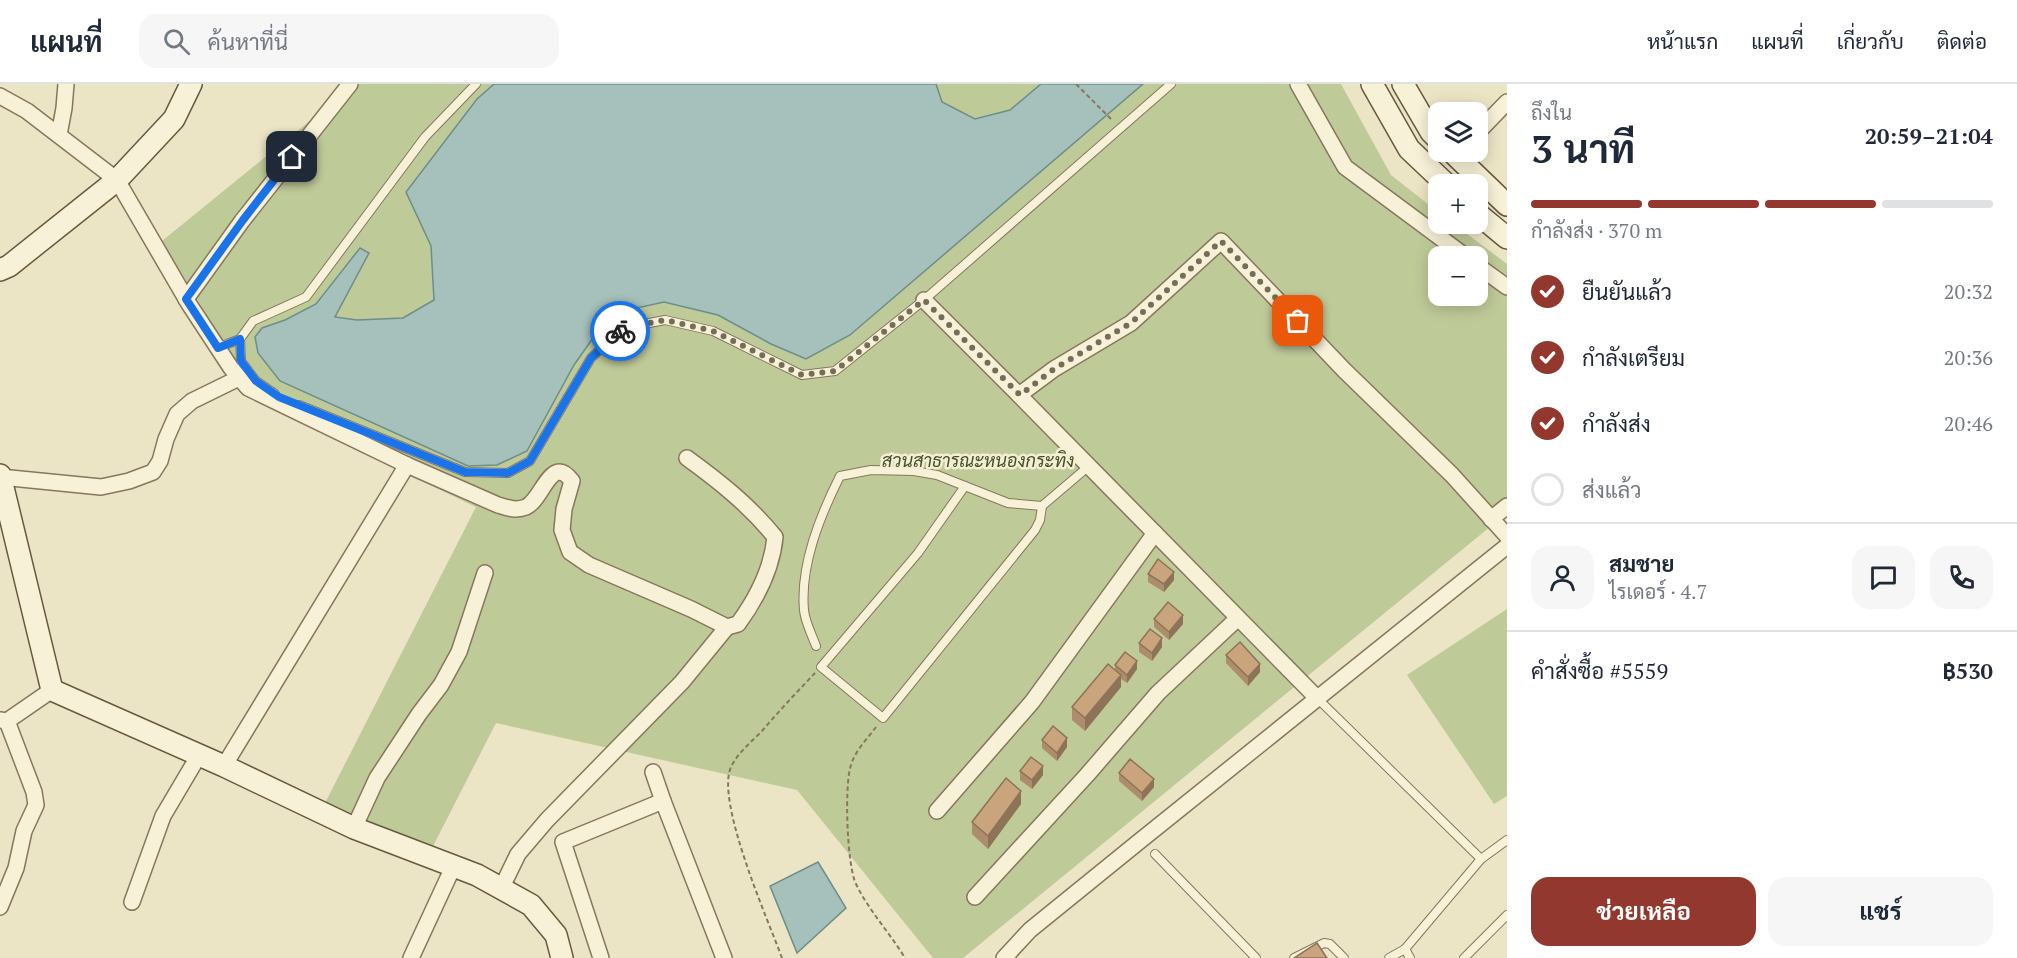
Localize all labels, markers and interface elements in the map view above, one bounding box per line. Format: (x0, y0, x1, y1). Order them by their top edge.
search box (139, 14, 559, 68)
text: แผนที่ (30, 23, 103, 60)
icon: search (160, 25, 193, 58)
text: ค้นหาที่นี่ (208, 27, 288, 56)
text: หน้าแรก (1647, 27, 1718, 55)
text: แผนที่ (1751, 27, 1804, 55)
text: เกี่ยวกับ (1837, 27, 1904, 55)
text: ติดต่อ (1937, 27, 1987, 55)
text: ถึงใน (1531, 99, 1572, 126)
map controls (1428, 102, 1488, 306)
button: layers (1428, 102, 1488, 162)
text: 20:59–21:04 (1865, 121, 1993, 150)
text: 3 นาที (1531, 122, 1635, 174)
pin (266, 131, 317, 182)
icon: home (275, 140, 308, 173)
button: + (1428, 174, 1488, 234)
text: กำลังส่ง · 370 m (1531, 217, 1662, 244)
button: − (1428, 246, 1488, 306)
icon: check (1531, 275, 1564, 308)
text: ยืนยันแล้ว (1582, 277, 1672, 306)
text: 20:32 (1944, 278, 1993, 305)
pin (1272, 295, 1323, 346)
courier (590, 301, 650, 361)
icon: bag (1281, 304, 1314, 337)
icon: bike (604, 315, 637, 348)
icon: check (1531, 341, 1564, 374)
text: กำลังเตรียม (1582, 343, 1685, 372)
text: 20:36 (1944, 344, 1993, 371)
icon: check (1531, 407, 1564, 440)
text: กำลังส่ง (1582, 409, 1651, 438)
text: 20:46 (1944, 410, 1993, 437)
park label: สวนสาธารณะหนองกระทิง (882, 448, 1074, 472)
text: ส่งแล้ว (1582, 475, 1642, 504)
button: person (1531, 546, 1594, 609)
button: chat (1852, 546, 1915, 609)
button: phone (1930, 546, 1993, 609)
text: สมชาย (1609, 549, 1675, 578)
text: ไรเดอร์ · 4.7 (1609, 578, 1707, 605)
text: คำสั่งซื้อ #5559 (1531, 656, 1668, 685)
text: ฿530 (1942, 656, 1993, 685)
button: ช่วยเหลือ (1531, 877, 1756, 946)
button: แชร์ (1768, 877, 1993, 946)

